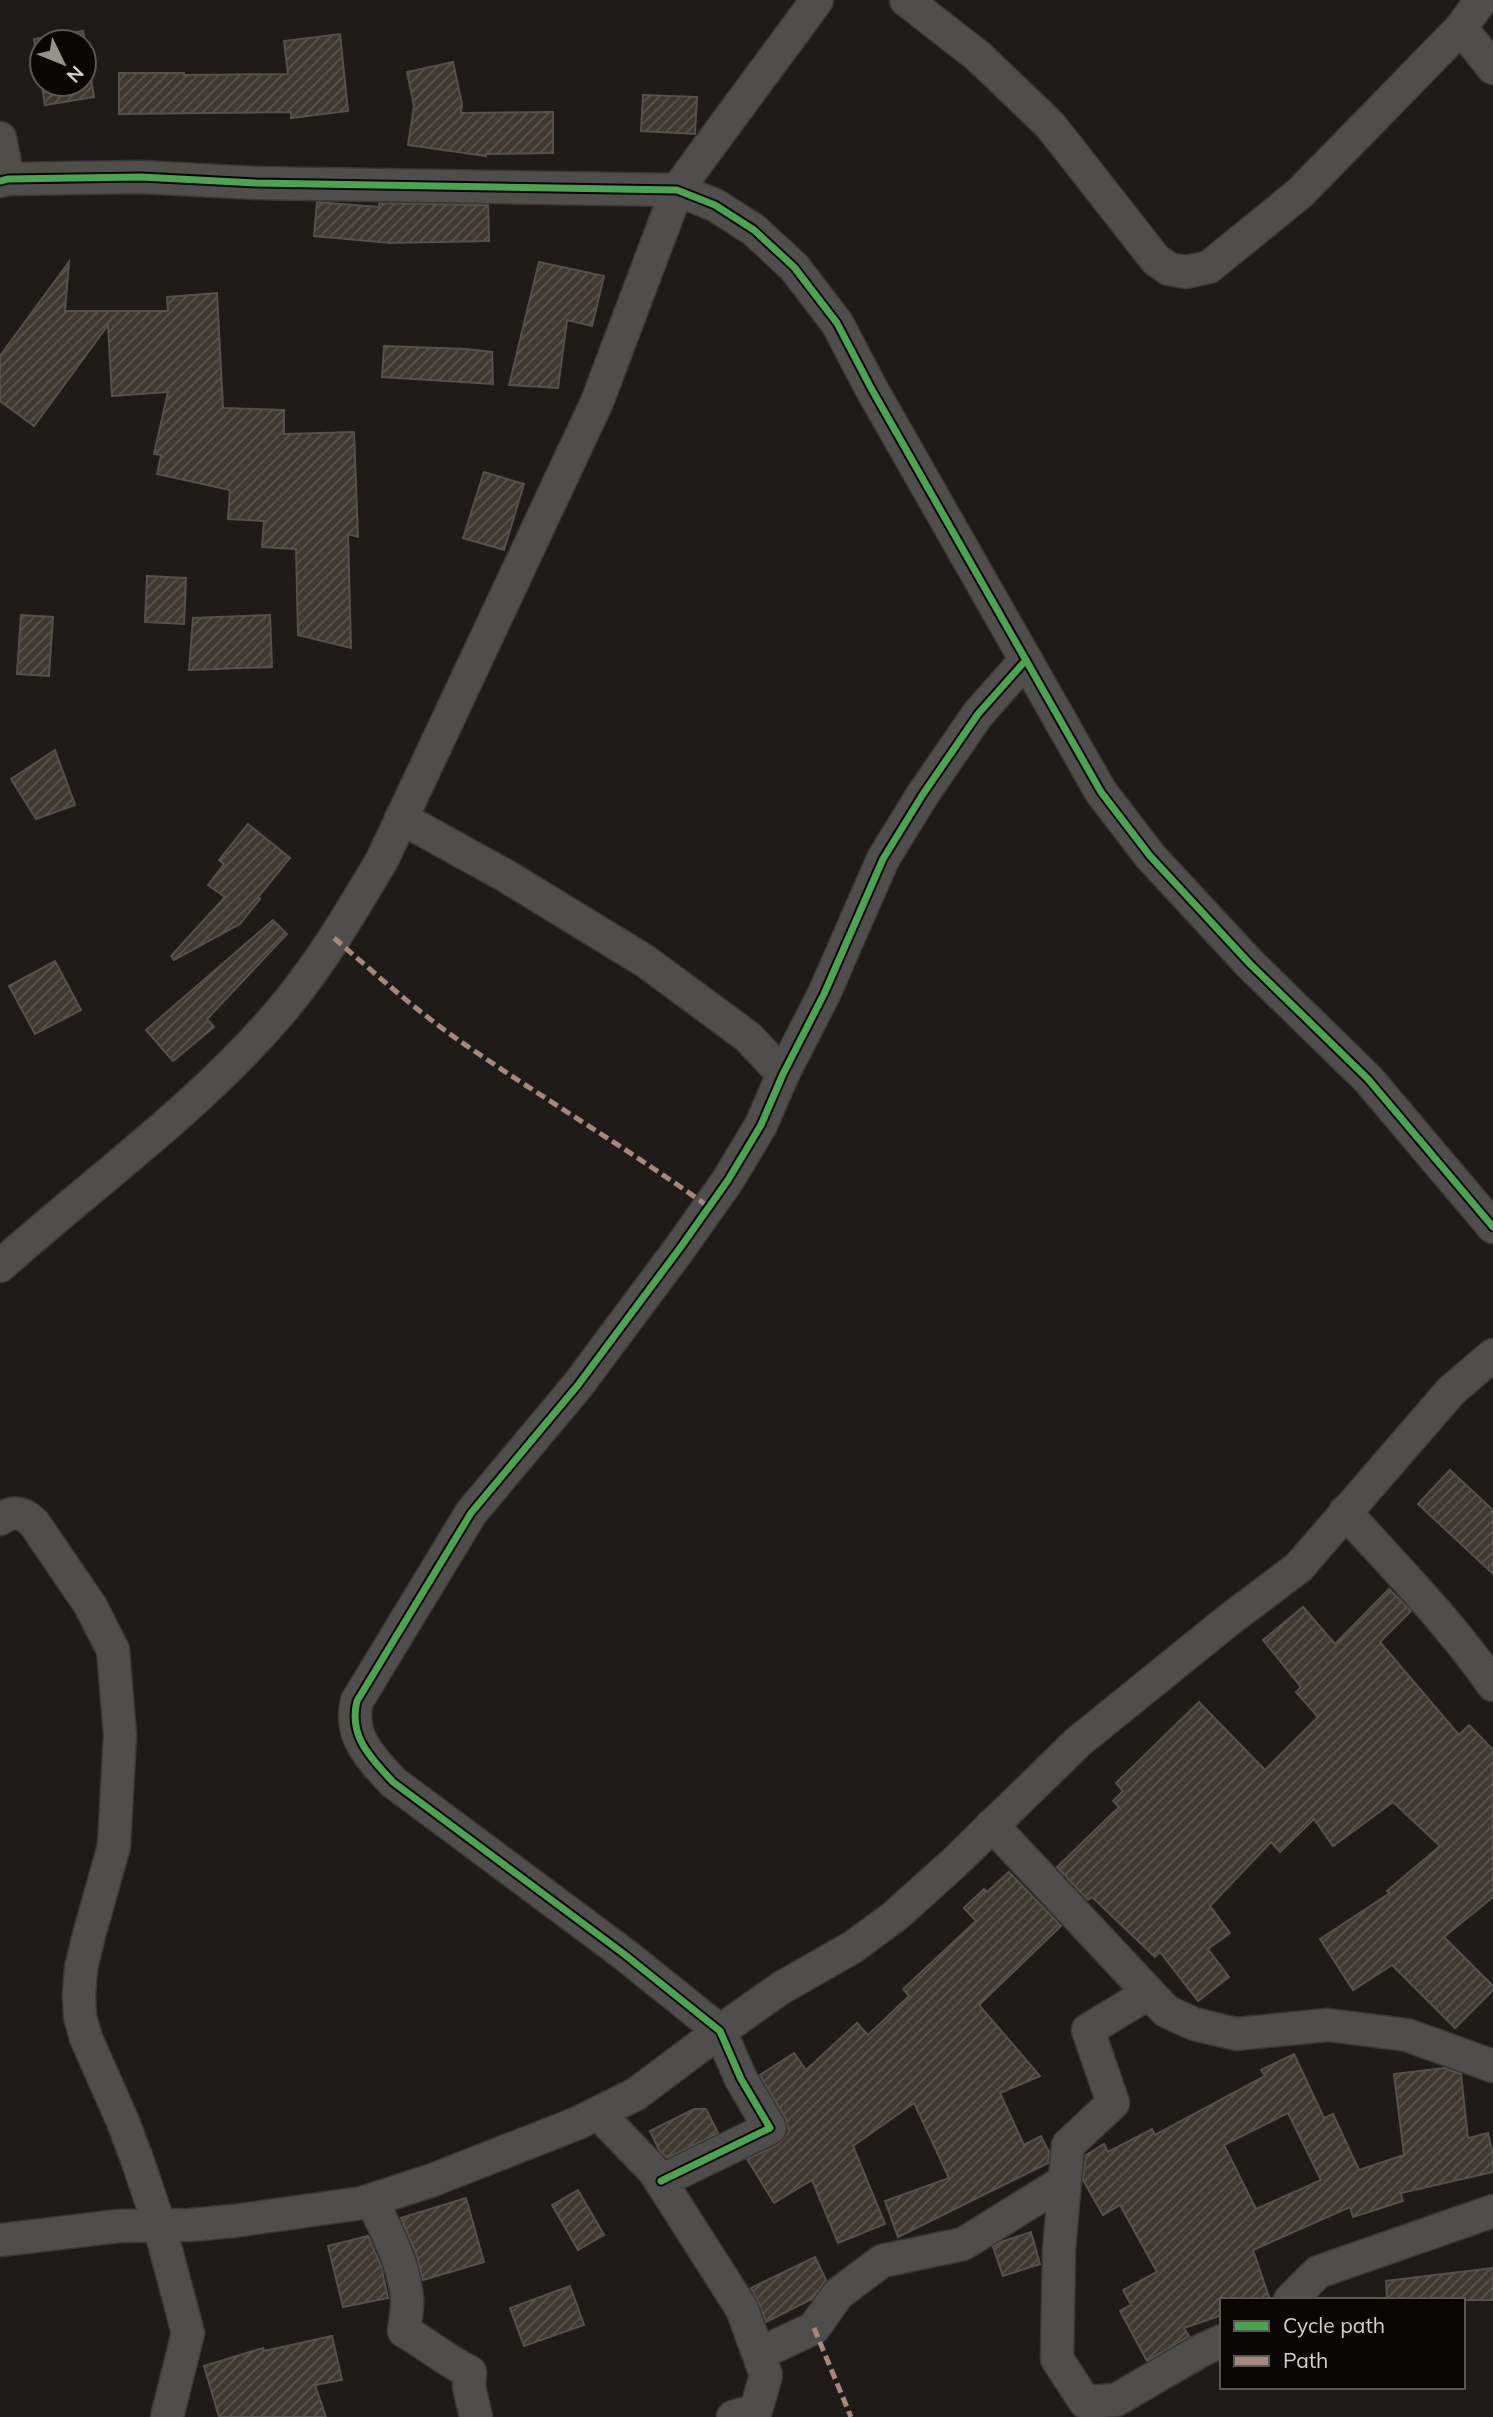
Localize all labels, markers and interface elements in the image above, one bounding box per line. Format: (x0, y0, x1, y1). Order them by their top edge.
north arrow (28, 28, 98, 98)
text: N (62, 61, 89, 88)
legend (1220, 2298, 1465, 2389)
text: Cycle path (1283, 2312, 1385, 2338)
text: Path (1283, 2347, 1328, 2373)

